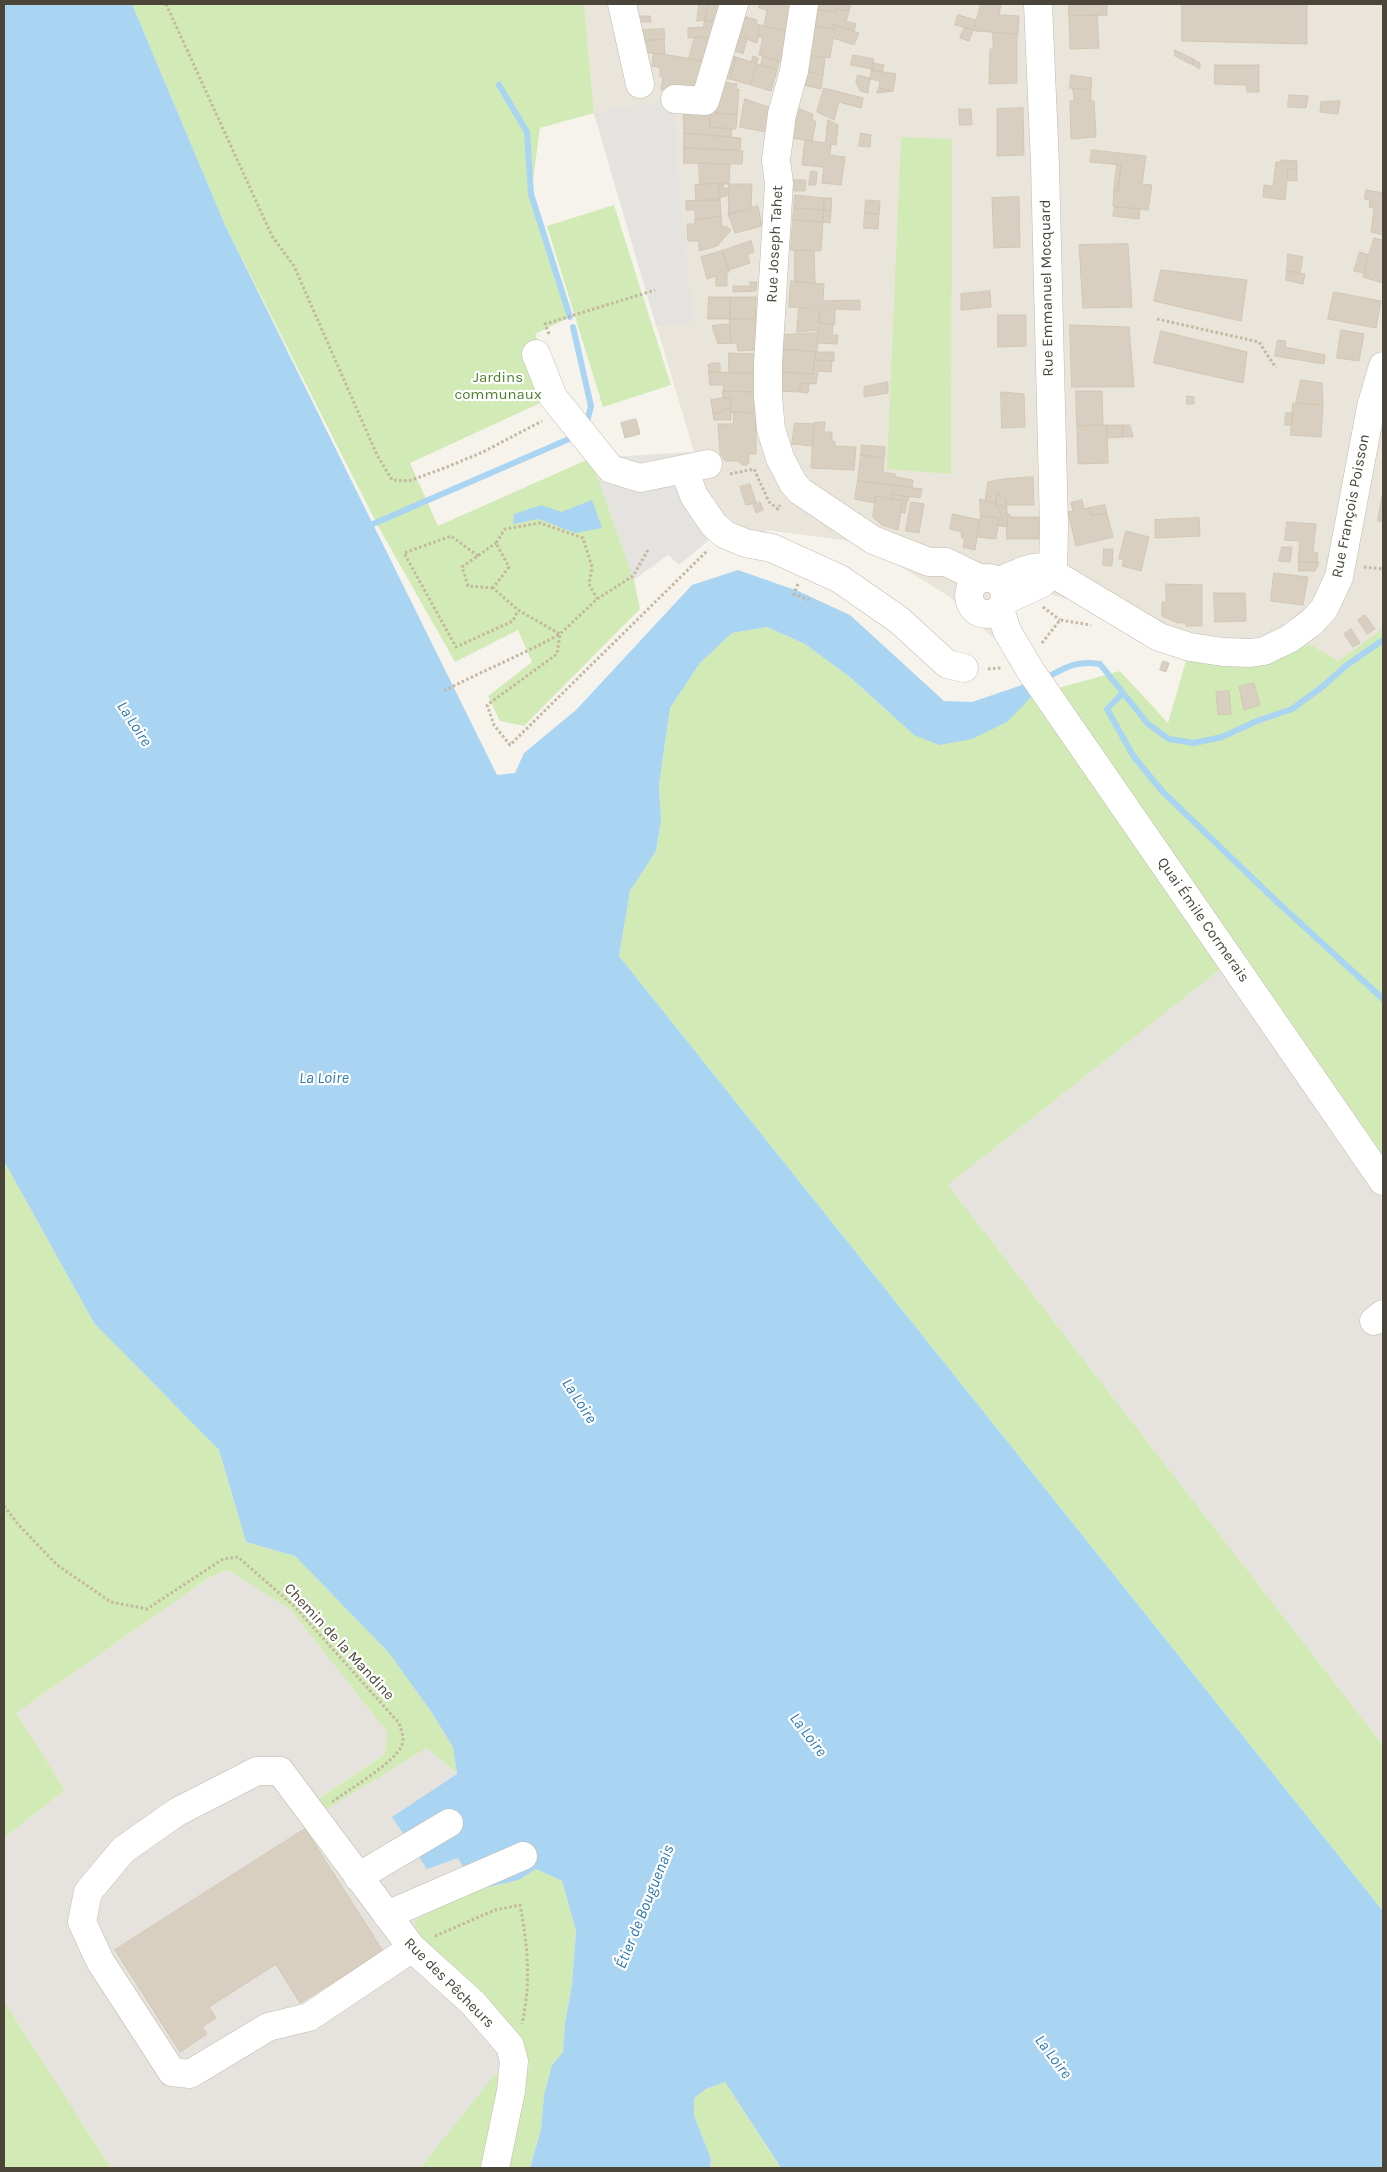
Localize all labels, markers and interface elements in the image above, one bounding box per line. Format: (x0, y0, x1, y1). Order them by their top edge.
street label: Rue Joseph Tahet (763, 185, 787, 303)
street label: Rue Emmanuel Mocquard (1036, 199, 1058, 377)
park label: Jardins communaux (454, 369, 542, 404)
street label: Rue François Poisson (1328, 433, 1374, 579)
water label: La Loire (112, 698, 156, 750)
street label: Quai Émile Cormerais (1153, 854, 1253, 986)
water label: La Loire (299, 1068, 349, 1088)
water label: La Loire (557, 1375, 601, 1427)
street label: Chemin de la Mandine (280, 1580, 398, 1704)
water label: La Loire (785, 1709, 831, 1761)
water label: Étier de Bouguenais (611, 1842, 679, 1972)
street label: Rue des Pêcheurs (400, 1934, 498, 2032)
water label: La Loire (1030, 2031, 1076, 2083)

